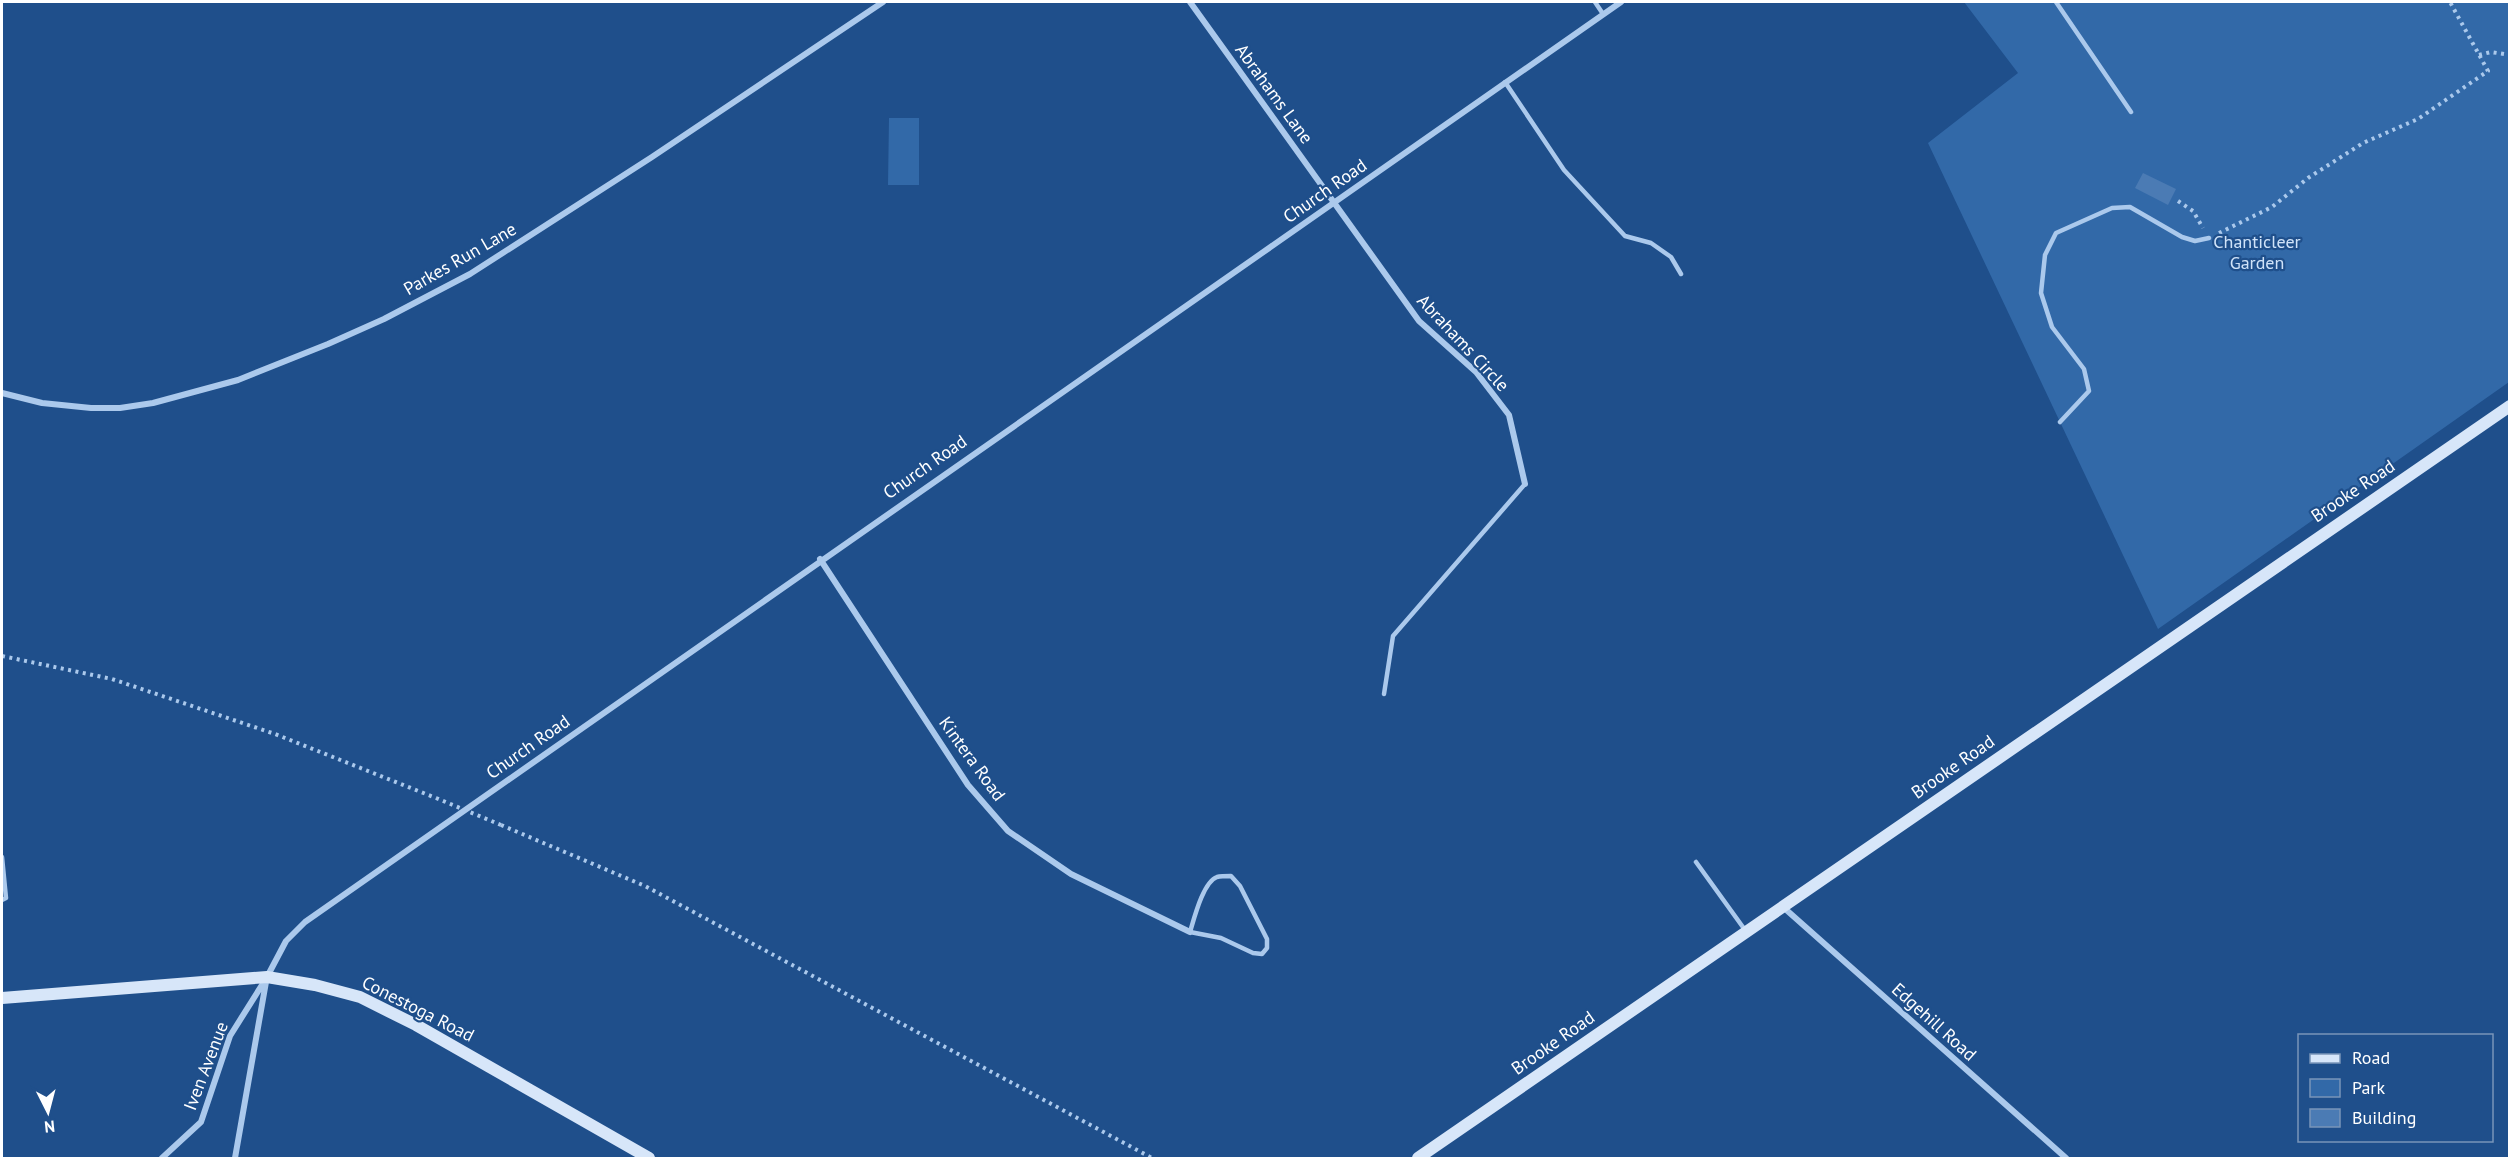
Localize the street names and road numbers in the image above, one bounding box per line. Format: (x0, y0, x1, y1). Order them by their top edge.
street label: Abrahams Lane (1230, 39, 1318, 148)
street label: Church Road (1278, 153, 1371, 228)
street label: Parkes Run Lane (399, 217, 520, 300)
street label: Abrahams Circle (1412, 289, 1514, 396)
street label: Church Road (878, 429, 971, 504)
street label: Brooke Road (2306, 454, 2399, 527)
street label: Church Road (481, 709, 574, 784)
street label: Kintera Road (934, 712, 1011, 805)
street label: Brooke Road (1907, 730, 1999, 804)
street label: Conestoga Road (358, 970, 478, 1047)
street label: Edgehill Road (1887, 978, 1982, 1066)
street label: Brooke Road (1507, 1006, 1599, 1080)
street label: Iven Avenue (178, 1018, 233, 1113)

